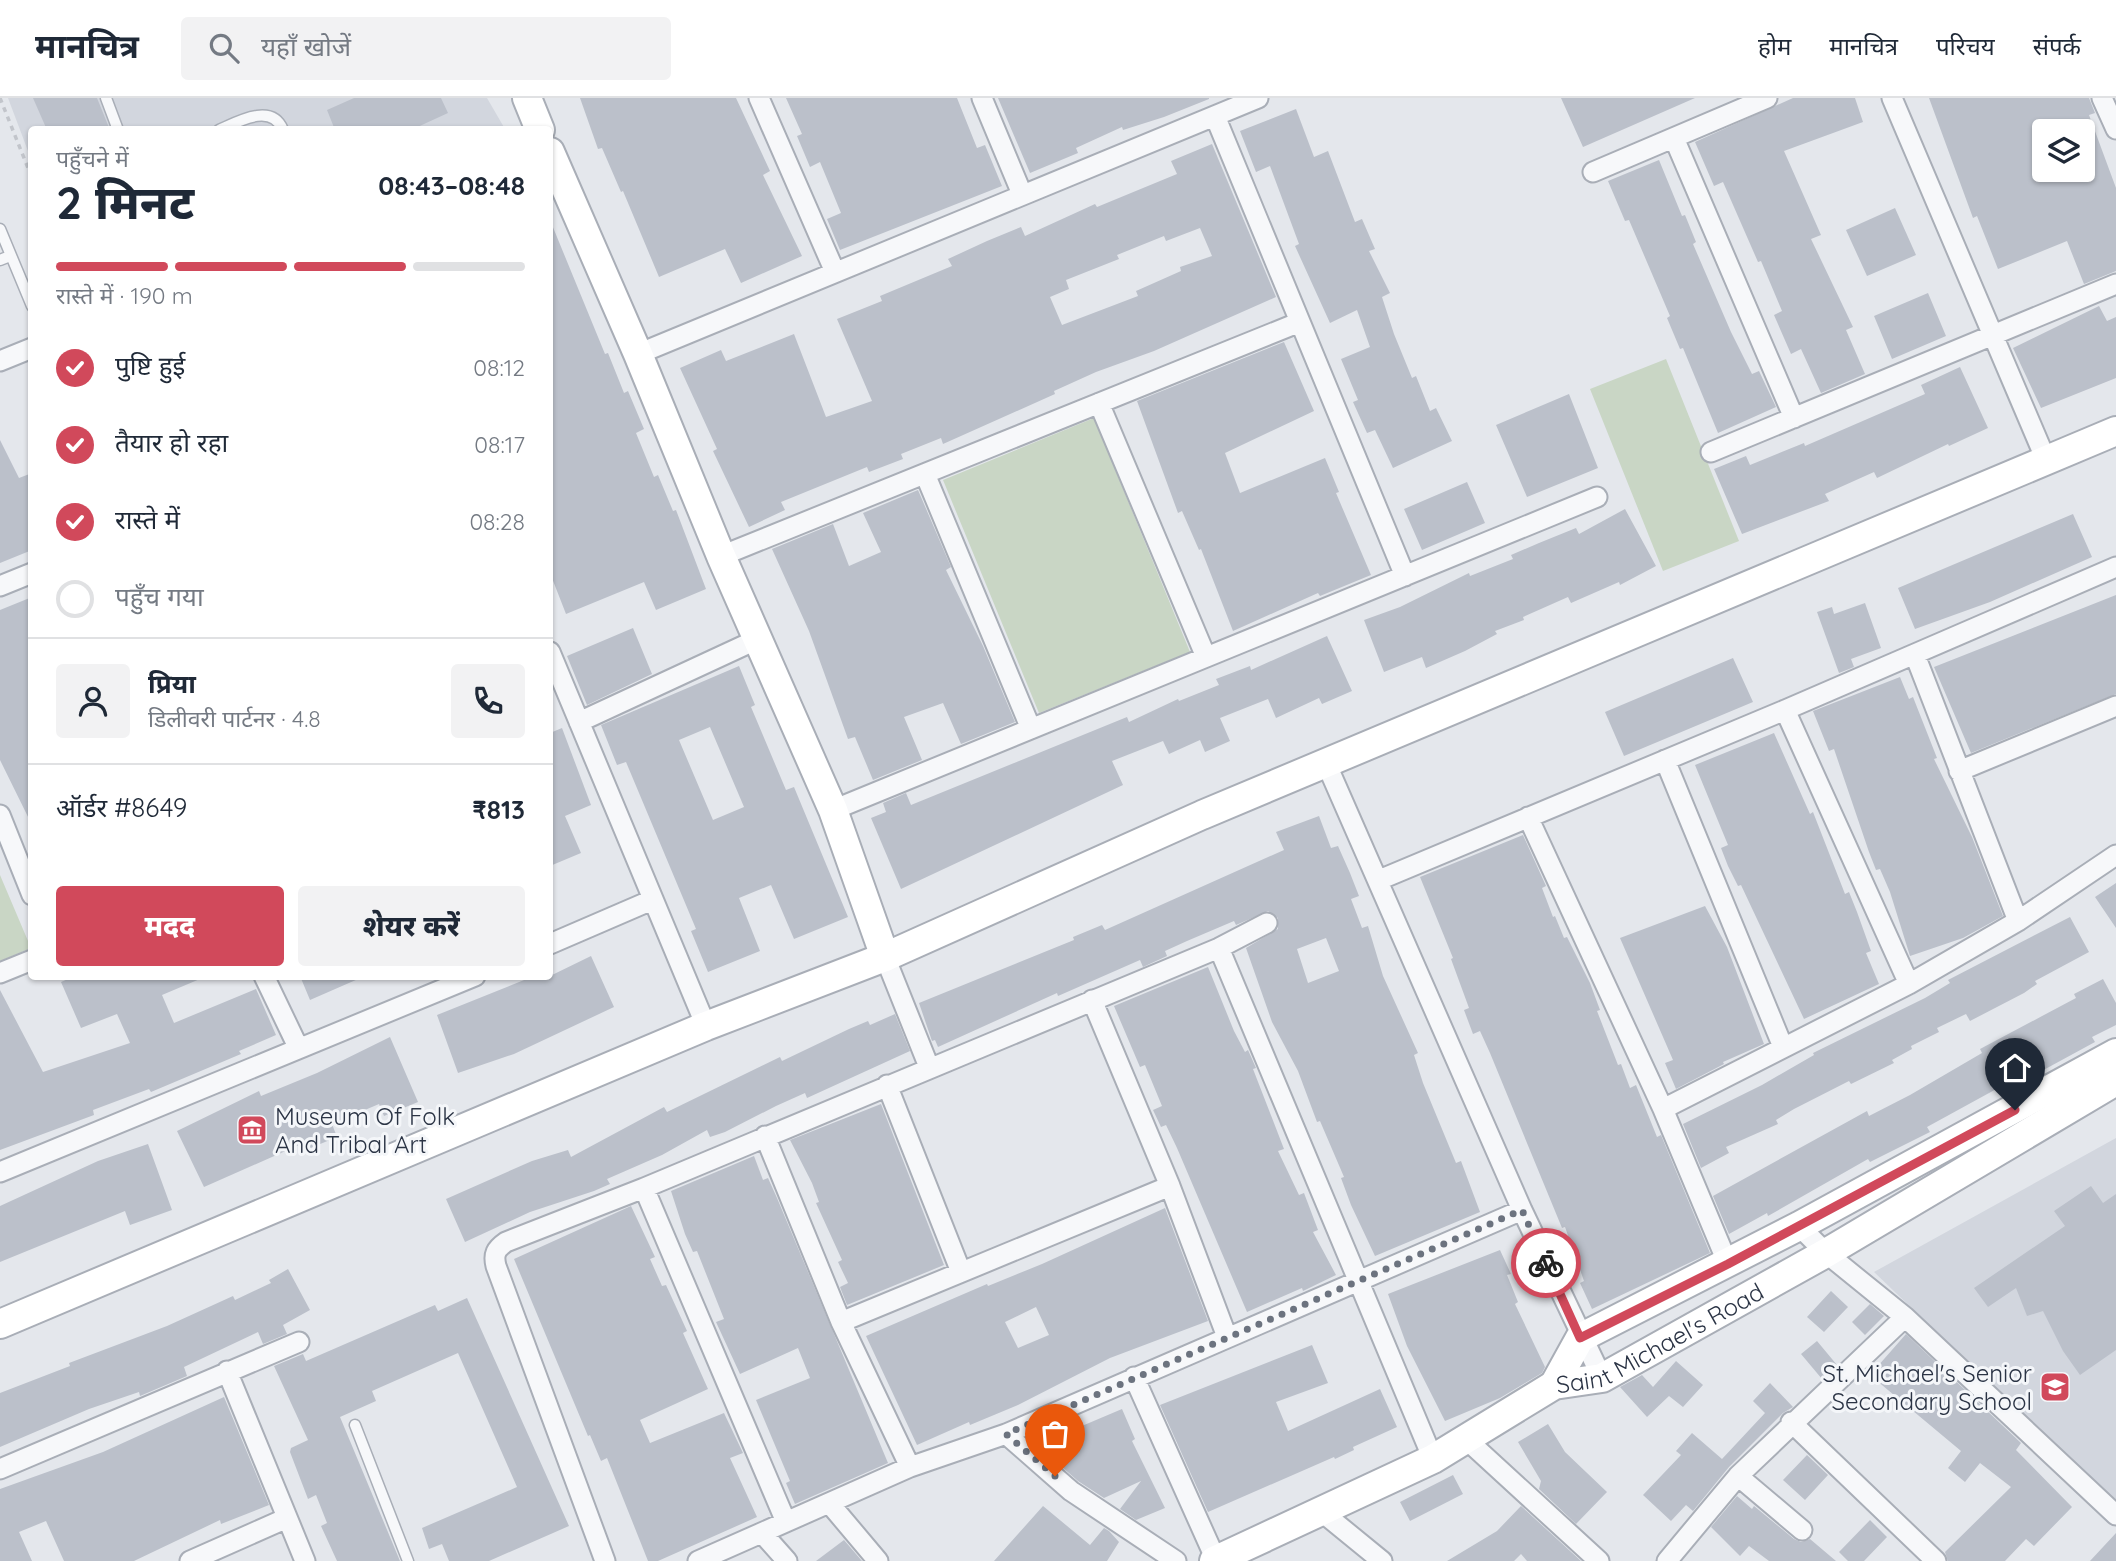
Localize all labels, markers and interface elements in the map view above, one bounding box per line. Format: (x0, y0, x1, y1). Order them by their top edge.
search box (181, 17, 671, 80)
text: मानचित्र (35, 25, 139, 66)
icon: search (205, 29, 243, 67)
text: यहाँ खोजें (261, 30, 351, 63)
text: होम (1758, 31, 1791, 61)
text: मानचित्र (1829, 31, 1898, 61)
text: परिचय (1936, 31, 1995, 61)
text: संपर्क (2033, 31, 2081, 61)
map controls (2032, 119, 2095, 182)
button: layers (2032, 119, 2095, 182)
text: पहुँचने में (56, 144, 129, 173)
text: 08:43–08:48 (378, 169, 525, 202)
text: 2 मिनट (56, 173, 194, 231)
text: रास्ते में · 190 m (56, 281, 193, 310)
icon: check (56, 349, 94, 387)
text: पुष्टि हुई (115, 349, 185, 382)
text: 08:12 (473, 353, 525, 382)
icon: check (56, 426, 94, 464)
text: तैयार हो रहा (115, 426, 228, 459)
text: 08:17 (474, 430, 525, 459)
icon: check (56, 503, 94, 541)
text: रास्ते में (115, 503, 180, 536)
text: 08:28 (469, 507, 525, 536)
text: पहुँच गया (115, 580, 204, 613)
button: person (56, 664, 130, 738)
button: phone (451, 664, 525, 738)
text: प्रिया (148, 667, 196, 700)
text: डिलीवरी पार्टनर · 4.8 (148, 704, 321, 733)
text: ऑर्डर #8649 (56, 791, 187, 824)
text: ₹813 (472, 793, 525, 826)
button: मदद (56, 886, 284, 966)
button: शेयर करें (298, 886, 525, 966)
pin (1985, 1038, 2045, 1110)
icon: home (1996, 1049, 2034, 1087)
place label: Museum Of Folk And Tribal Art (275, 1101, 455, 1159)
museum icon: Museum Of Folk And Tribal Art (235, 1113, 269, 1147)
courier (1511, 1228, 1581, 1298)
icon: bike (1527, 1244, 1565, 1282)
street label: Saint Michael's Road (1554, 1276, 1769, 1400)
place label: St. Michael's Senior Secondary School (1823, 1358, 2032, 1416)
school or university icon: St. Michael's Senior Secondary School (2038, 1370, 2072, 1404)
pin (1025, 1404, 1085, 1476)
icon: bag (1036, 1415, 1074, 1453)

